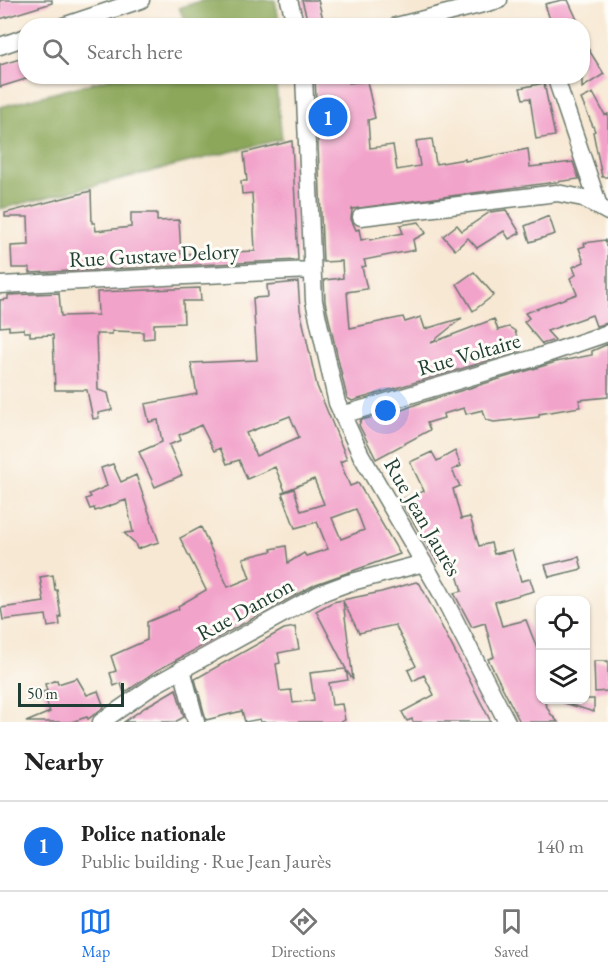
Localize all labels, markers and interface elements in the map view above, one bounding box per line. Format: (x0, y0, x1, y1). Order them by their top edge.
search box (18, 18, 590, 84)
icon: search (39, 35, 72, 68)
text: Search here (87, 37, 182, 66)
pin: 1 (308, 94, 348, 140)
street label: Rue Gustave Delory (68, 236, 240, 274)
street label: Rue Voltaire (414, 325, 524, 383)
your location (371, 396, 400, 425)
street label: Rue Jean Jaurès (377, 453, 469, 581)
street label: Rue Danton (191, 570, 299, 648)
map controls (536, 596, 590, 704)
button: locate (536, 596, 590, 650)
button: layers (536, 650, 590, 704)
scale bar (18, 680, 124, 708)
text: 50 m (27, 683, 58, 704)
text: Nearby (24, 744, 104, 778)
text: Police nationale (81, 819, 226, 848)
text: 1 (38, 833, 49, 859)
text: 140 m (536, 833, 584, 859)
text: Public building · Rue Jean Jaurès (81, 848, 331, 874)
tab: Map (79, 905, 112, 962)
tab: Directions (271, 905, 336, 962)
tab: Saved (494, 905, 529, 962)

